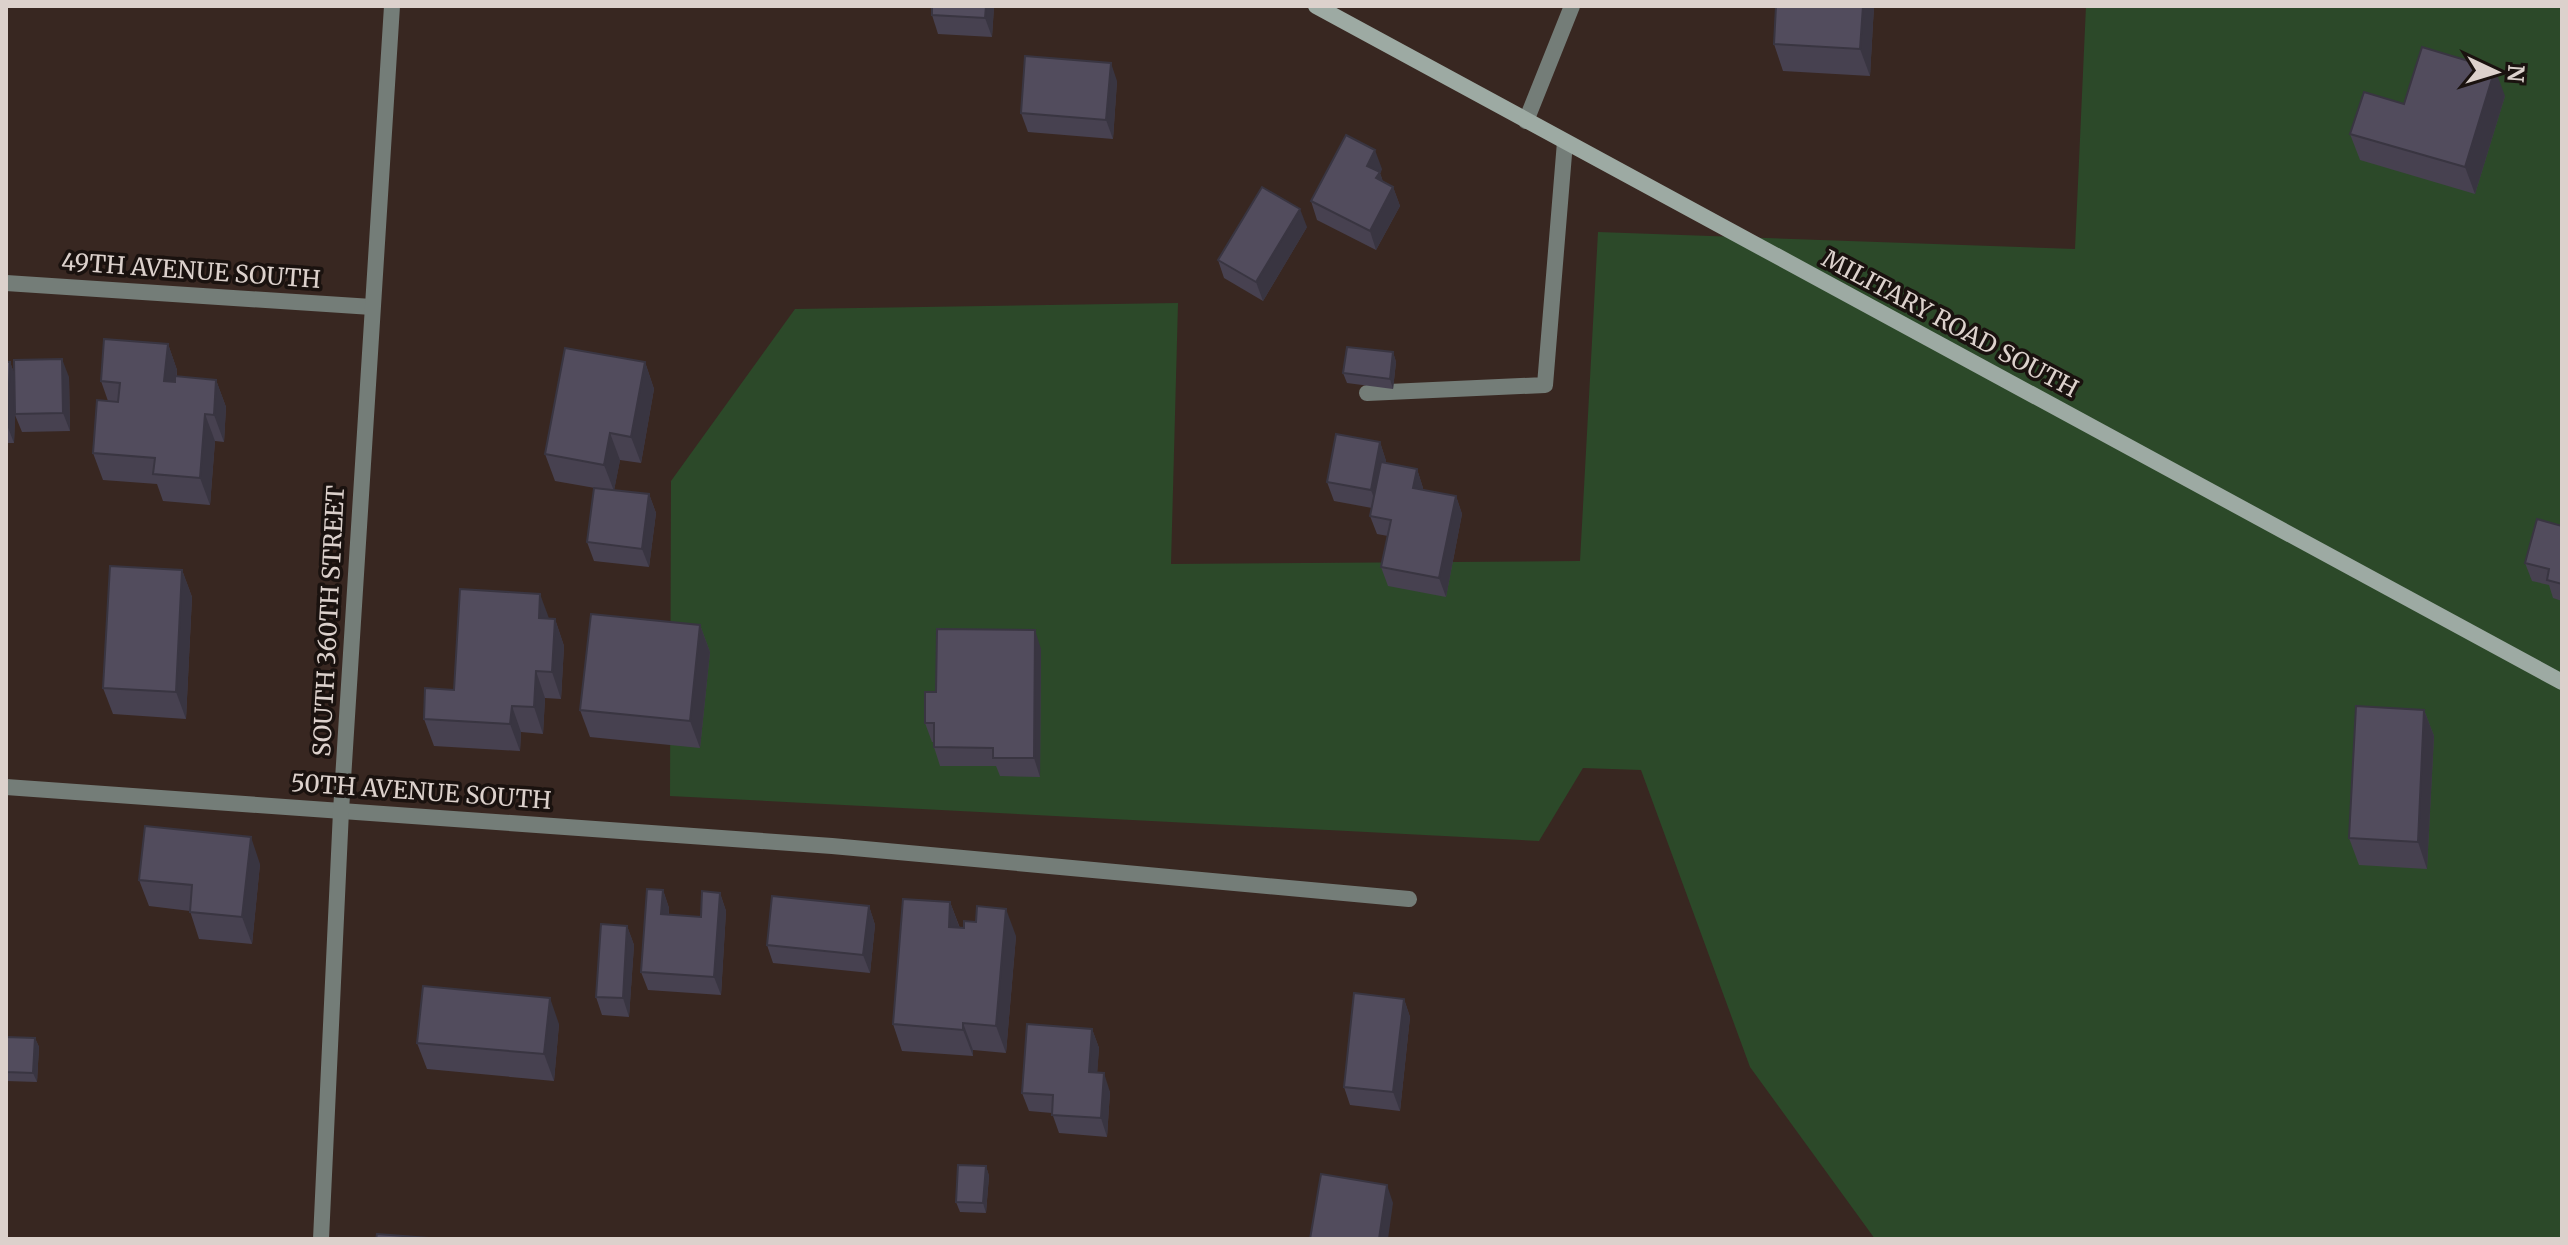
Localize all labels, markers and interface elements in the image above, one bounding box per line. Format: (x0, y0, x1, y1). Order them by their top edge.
north arrow (2456, 32, 2536, 112)
text: N (2501, 64, 2531, 84)
street label: MILITARY ROAD SOUTH (1817, 243, 2084, 404)
street label: 49TH AVENUE SOUTH (60, 246, 322, 295)
street label: SOUTH 360TH STREET (306, 484, 351, 757)
street label: 50TH AVENUE SOUTH (290, 767, 552, 816)

